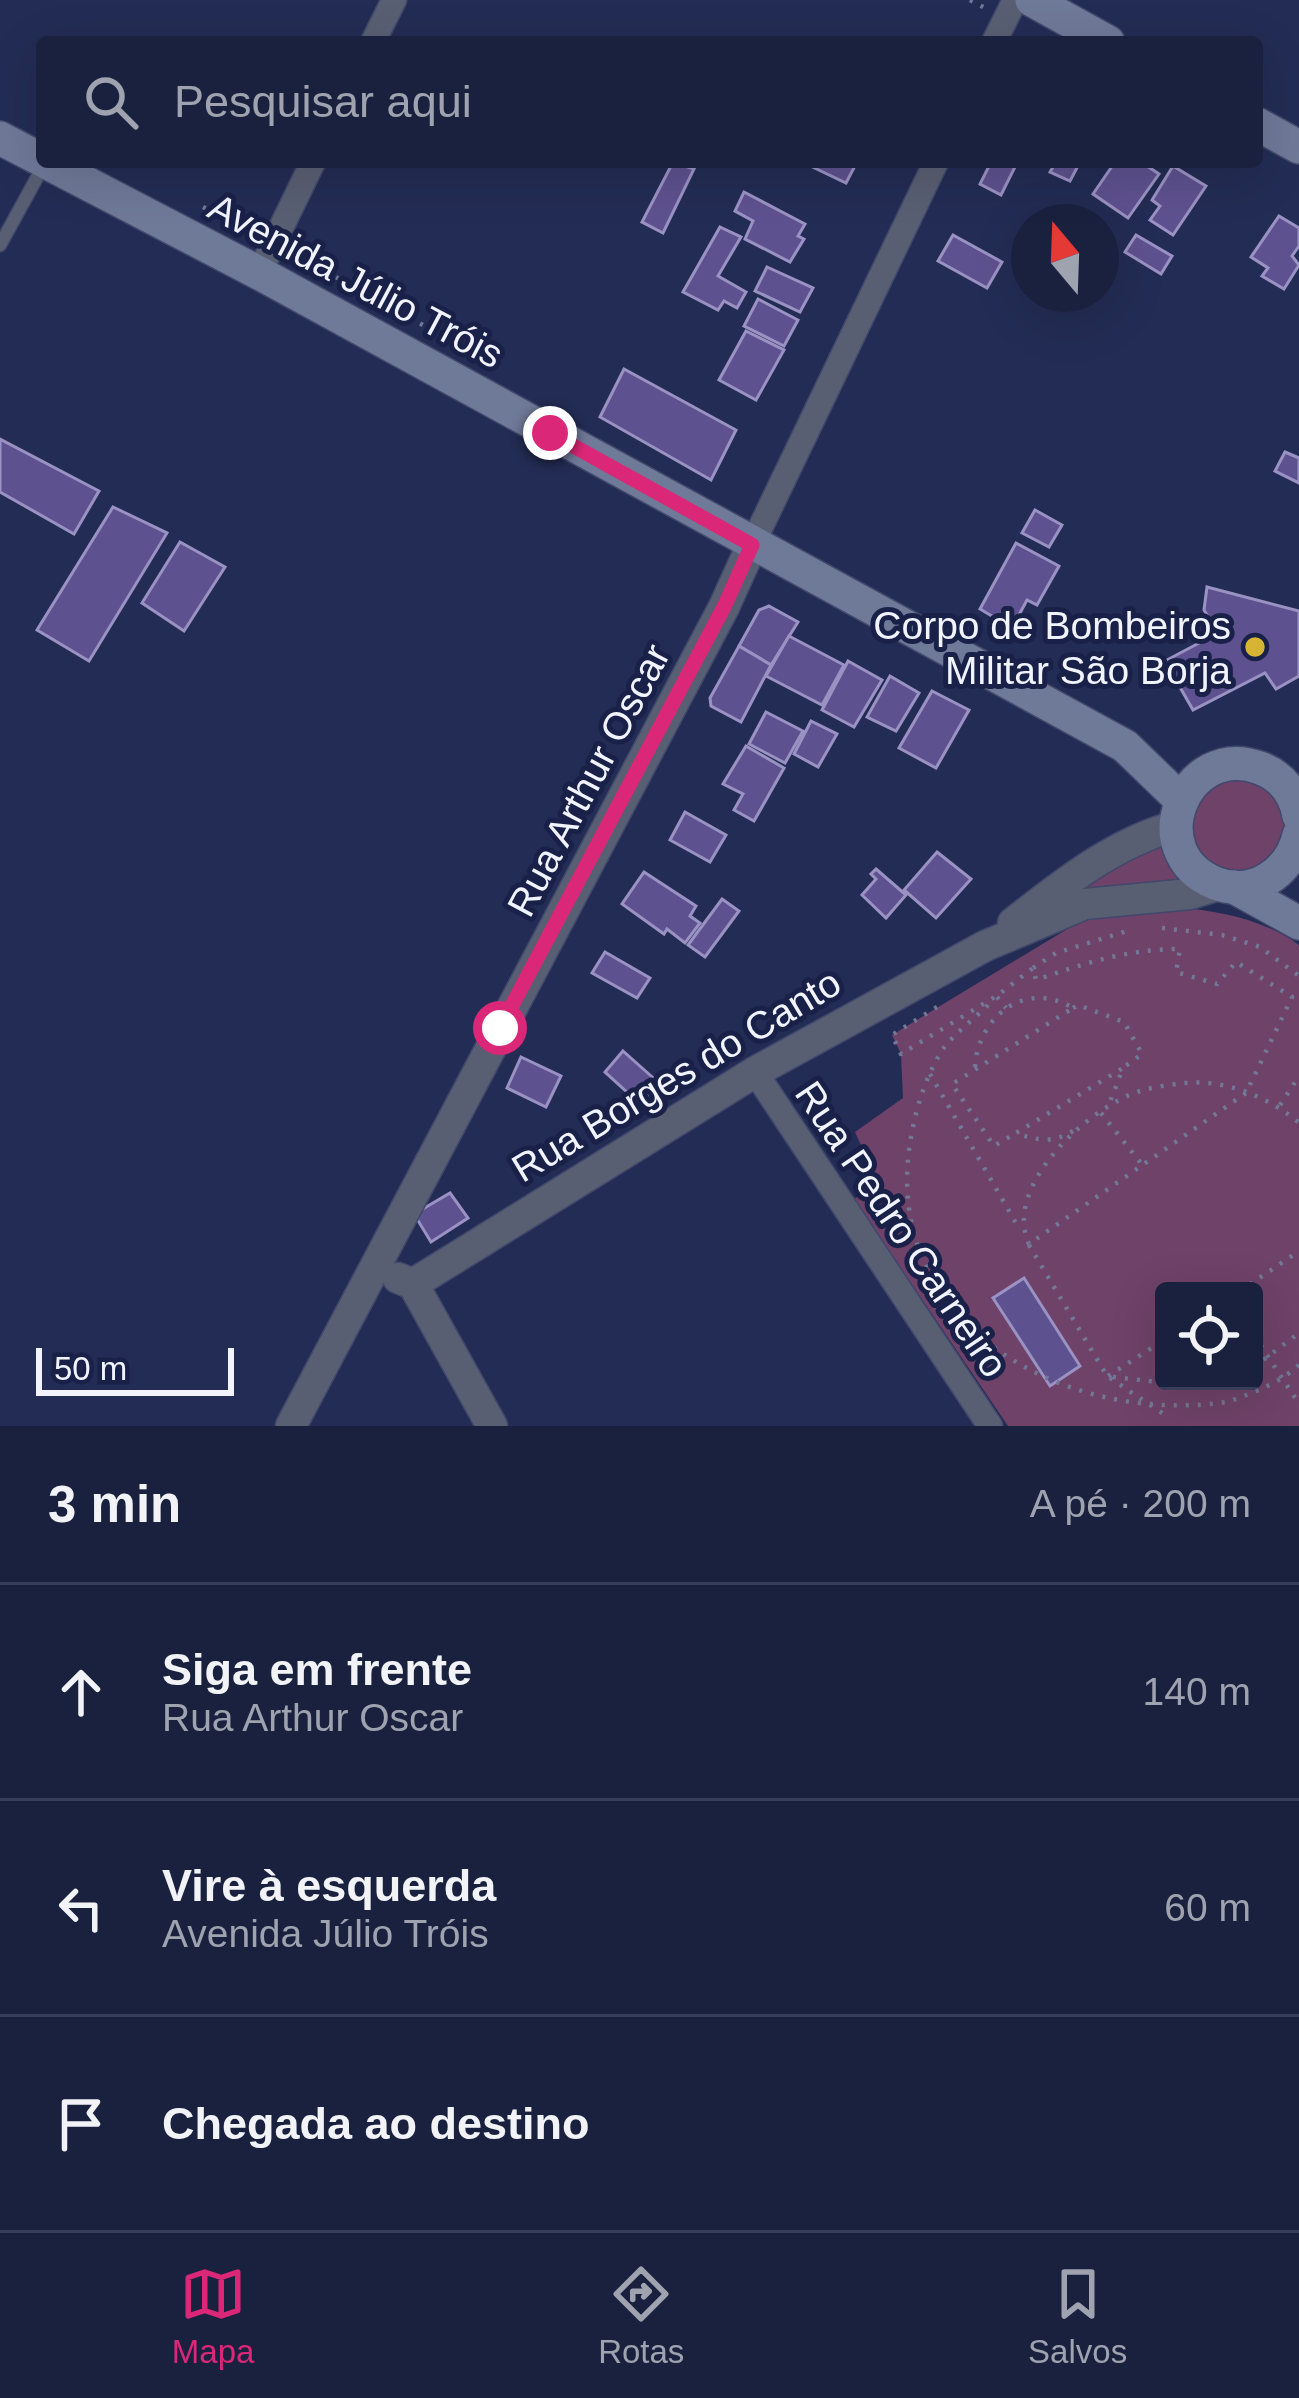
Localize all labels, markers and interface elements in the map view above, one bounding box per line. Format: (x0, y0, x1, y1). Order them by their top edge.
search box (36, 36, 1263, 168)
icon: search (78, 69, 144, 135)
text: Pesquisar aqui (174, 76, 472, 127)
street label: Avenida Júlio Tróis (201, 185, 510, 376)
north arrow (1011, 204, 1119, 312)
route end (523, 406, 577, 460)
place label: Corpo de Bombeiros Militar São Borja (873, 604, 1231, 692)
marker: Corpo de Bombeiros Militar São Borja (1242, 634, 1268, 660)
street label: Rua Arthur Oscar (499, 637, 678, 923)
street label: Rua Borges do Canto (504, 960, 848, 1190)
route start (473, 1001, 527, 1055)
street label: Rua Pedro Carneiro (787, 1073, 1016, 1385)
map controls (1155, 1282, 1263, 1390)
button: locate (1155, 1282, 1263, 1390)
scale bar (36, 1342, 234, 1395)
text: 50 m (54, 1350, 127, 1387)
text: 3 min (48, 1476, 181, 1533)
text: A pé · 200 m (1030, 1482, 1251, 1525)
text: Siga em frente (162, 1644, 472, 1695)
icon: ahead (48, 1659, 114, 1725)
text: 140 m (1143, 1670, 1251, 1713)
text: Rua Arthur Oscar (162, 1696, 463, 1739)
text: Vire à esquerda (162, 1860, 496, 1911)
icon: left (48, 1875, 114, 1941)
text: 60 m (1164, 1886, 1251, 1929)
text: Avenida Júlio Tróis (162, 1912, 489, 1955)
icon: arrive (48, 2091, 114, 2157)
text: Chegada ao destino (162, 2098, 590, 2149)
tab: Mapa (172, 2261, 254, 2371)
tab: Rotas (598, 2261, 684, 2371)
tab: Salvos (1028, 2261, 1127, 2371)

